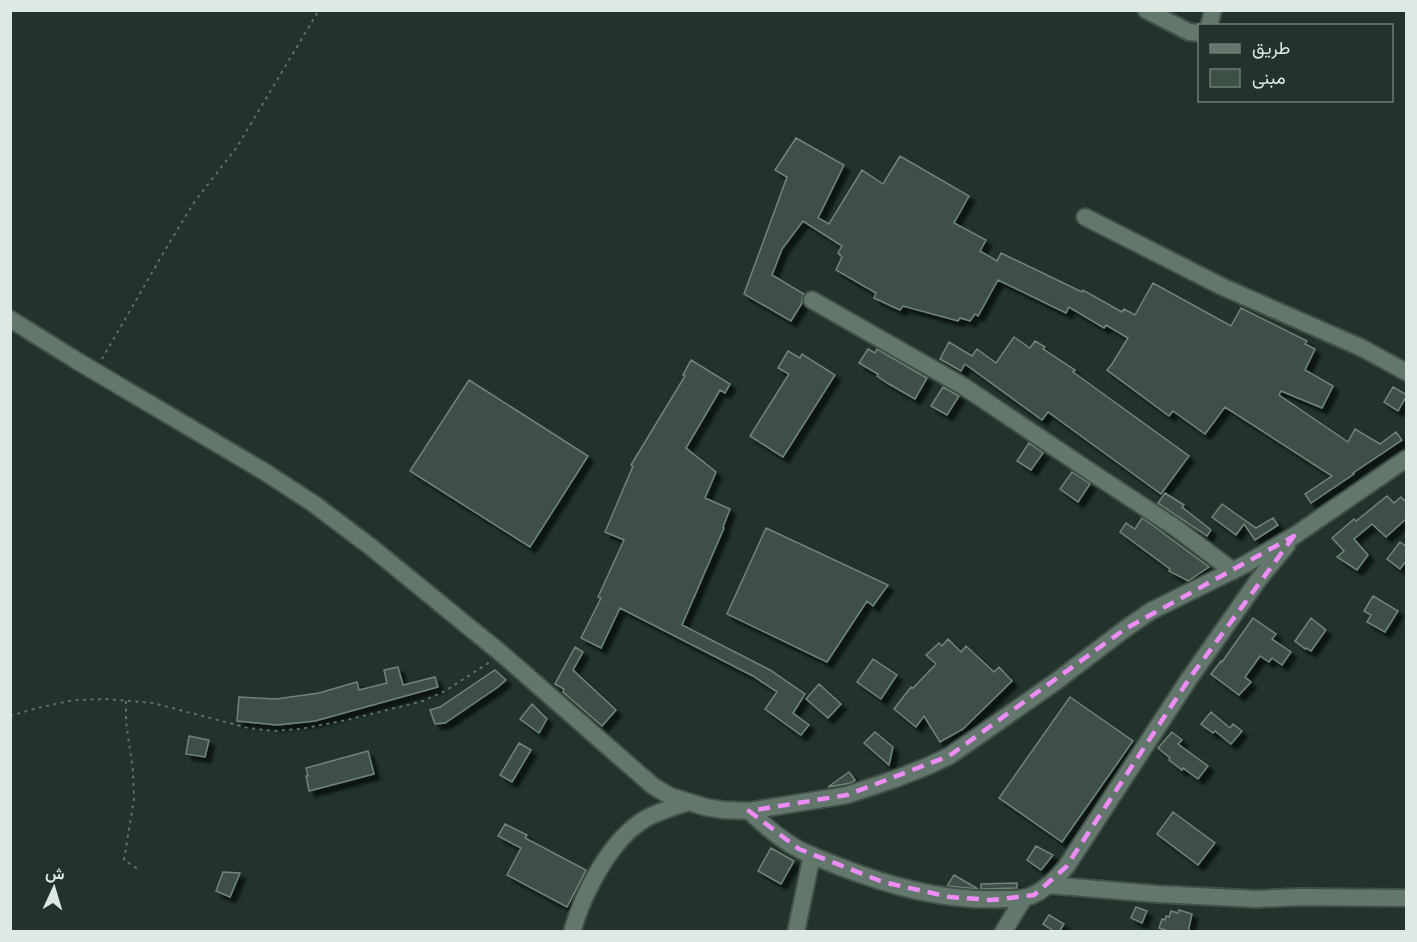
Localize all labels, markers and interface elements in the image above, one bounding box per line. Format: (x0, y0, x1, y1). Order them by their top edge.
legend (1198, 24, 1393, 102)
text: طريق (1252, 37, 1290, 59)
text: مبنى (1252, 67, 1286, 89)
north arrow (24, 858, 84, 918)
text: ش (45, 863, 65, 884)

